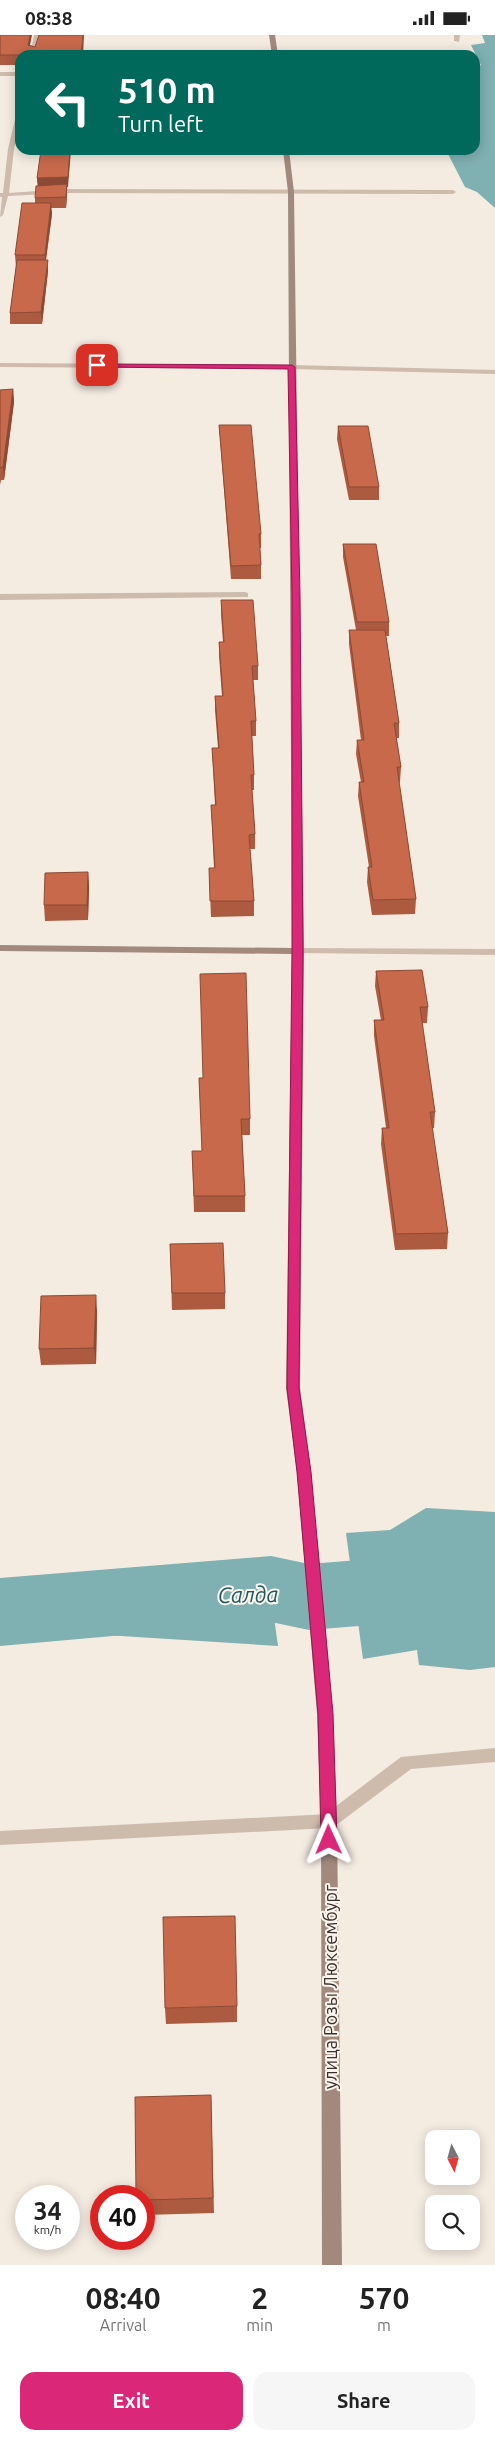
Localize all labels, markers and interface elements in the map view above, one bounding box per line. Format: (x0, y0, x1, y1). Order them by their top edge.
text: 08:38 (25, 7, 73, 29)
icon: left (35, 70, 100, 135)
text: 510 m (118, 70, 216, 110)
text: Turn left (118, 111, 203, 136)
pin (76, 344, 118, 386)
icon: arrive (83, 351, 111, 379)
water label: Салда (217, 1581, 279, 1607)
position arrow (302, 1813, 354, 1865)
street label: улица Розы Люксембург (320, 1885, 340, 2089)
north arrow (425, 2130, 480, 2185)
map controls (425, 2130, 480, 2250)
speed limit sign: 40 (90, 2185, 155, 2250)
button: search (425, 2195, 480, 2250)
text: 34 (33, 2197, 62, 2225)
text: km/h (34, 2223, 61, 2236)
text: 08:40 (86, 2281, 161, 2315)
text: 2 (251, 2281, 268, 2315)
text: 570 (359, 2281, 409, 2315)
text: Arrival (100, 2316, 146, 2334)
text: min (246, 2316, 273, 2334)
text: m (377, 2316, 391, 2334)
button: Exit (20, 2372, 243, 2430)
button: Share (253, 2372, 475, 2430)

